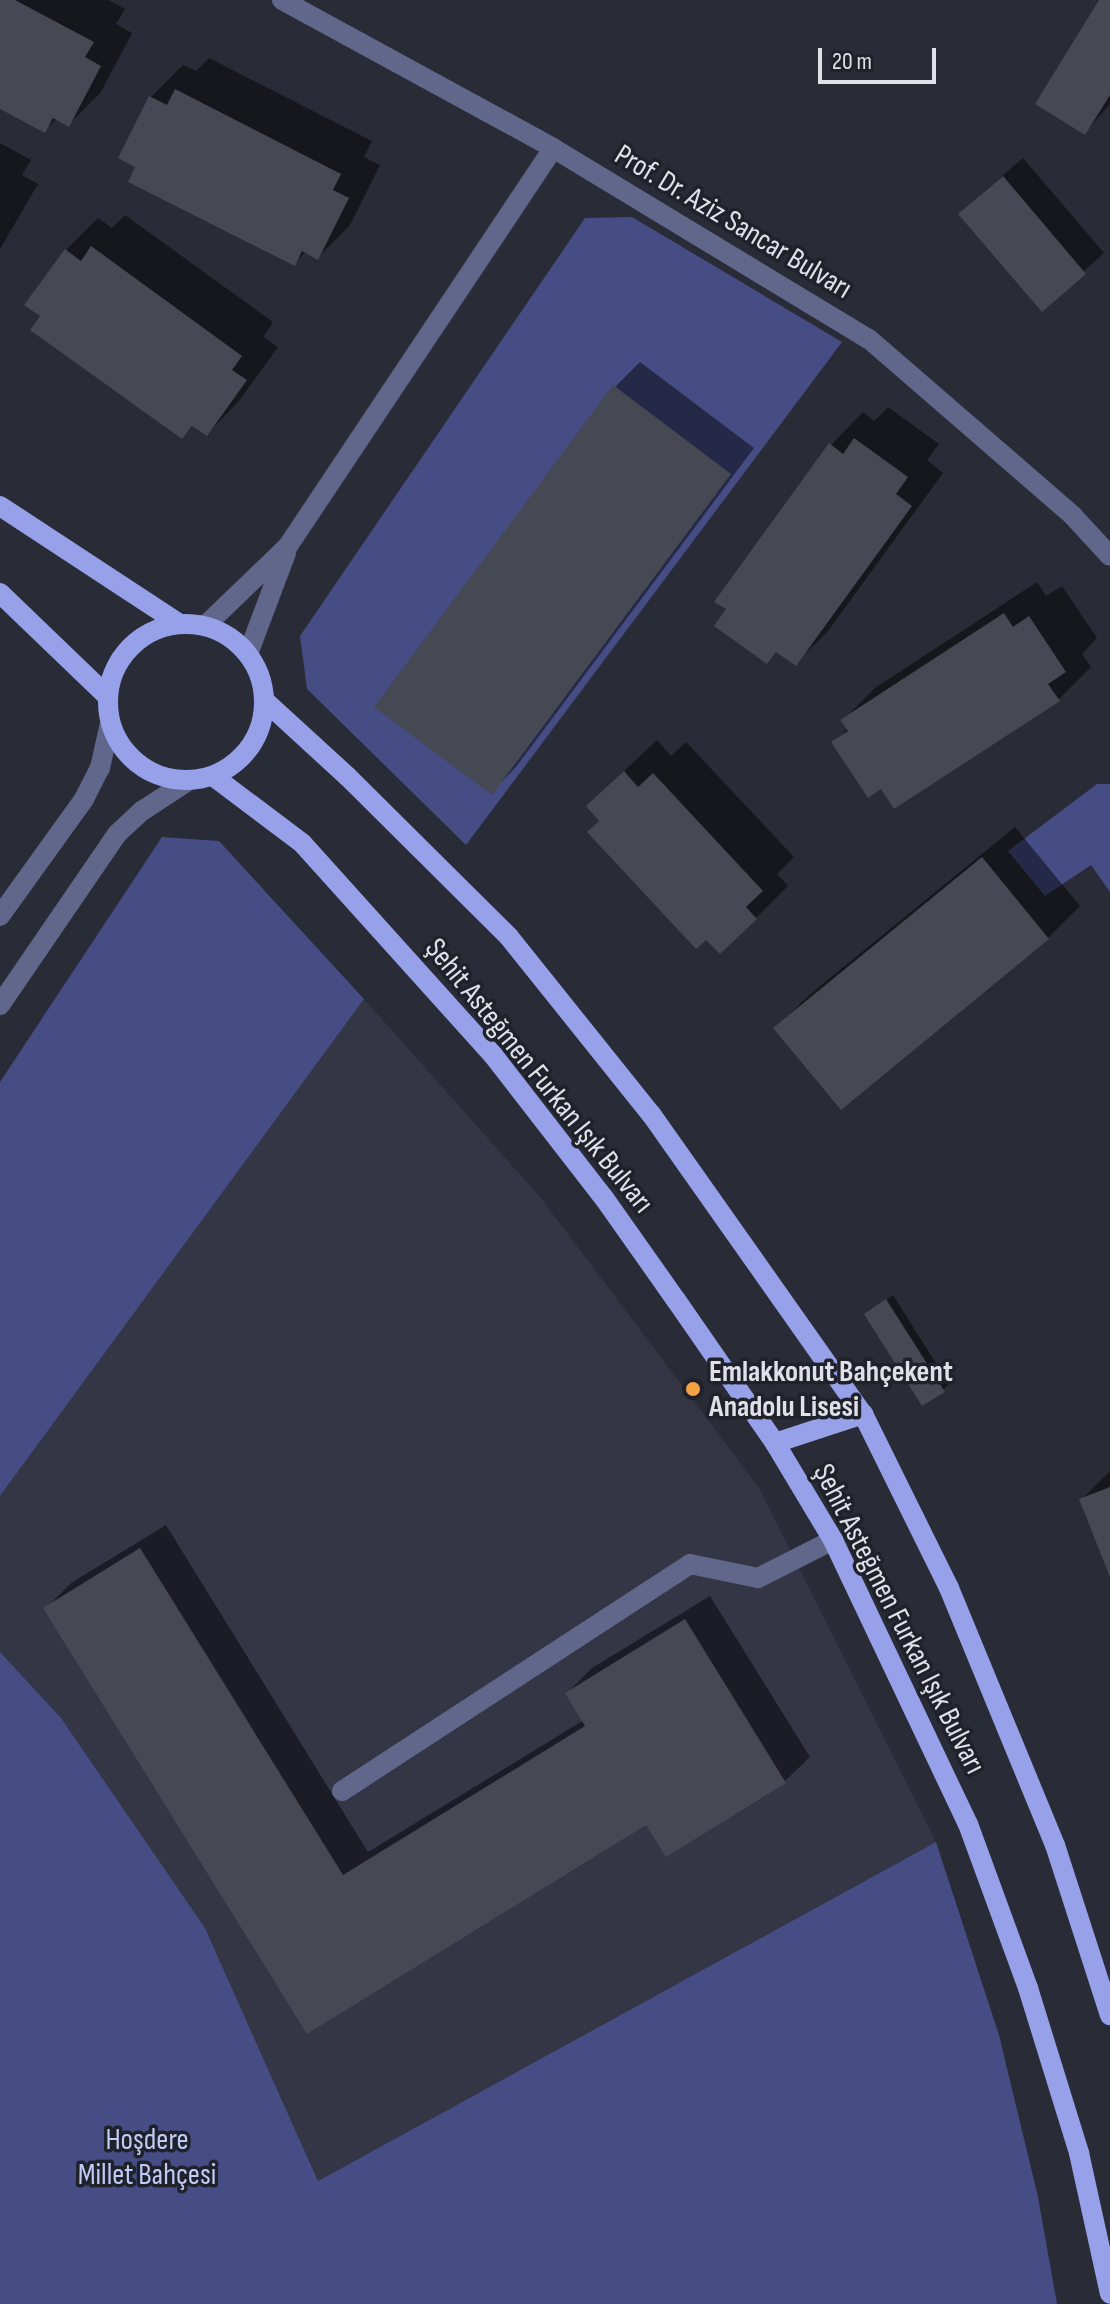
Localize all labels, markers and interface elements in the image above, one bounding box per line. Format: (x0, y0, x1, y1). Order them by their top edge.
scale bar (822, 32, 940, 82)
text: 20 m (832, 47, 872, 76)
street label: Prof. Dr. Aziz Sancar Bulvarı (608, 137, 858, 307)
street label: Şehit Asteğmen Furkan Işık Bulvarı (417, 931, 661, 1221)
place label: Emlakkonut Bahçekent Anadolu Lisesi (709, 1354, 953, 1424)
marker: Emlakkonut Bahçekent Anadolu Lisesi (684, 1380, 702, 1398)
street label: Şehit Asteğmen Furkan Işık Bulvarı (805, 1458, 993, 1780)
park label: Hoşdere Millet Bahçesi (78, 2122, 216, 2192)

